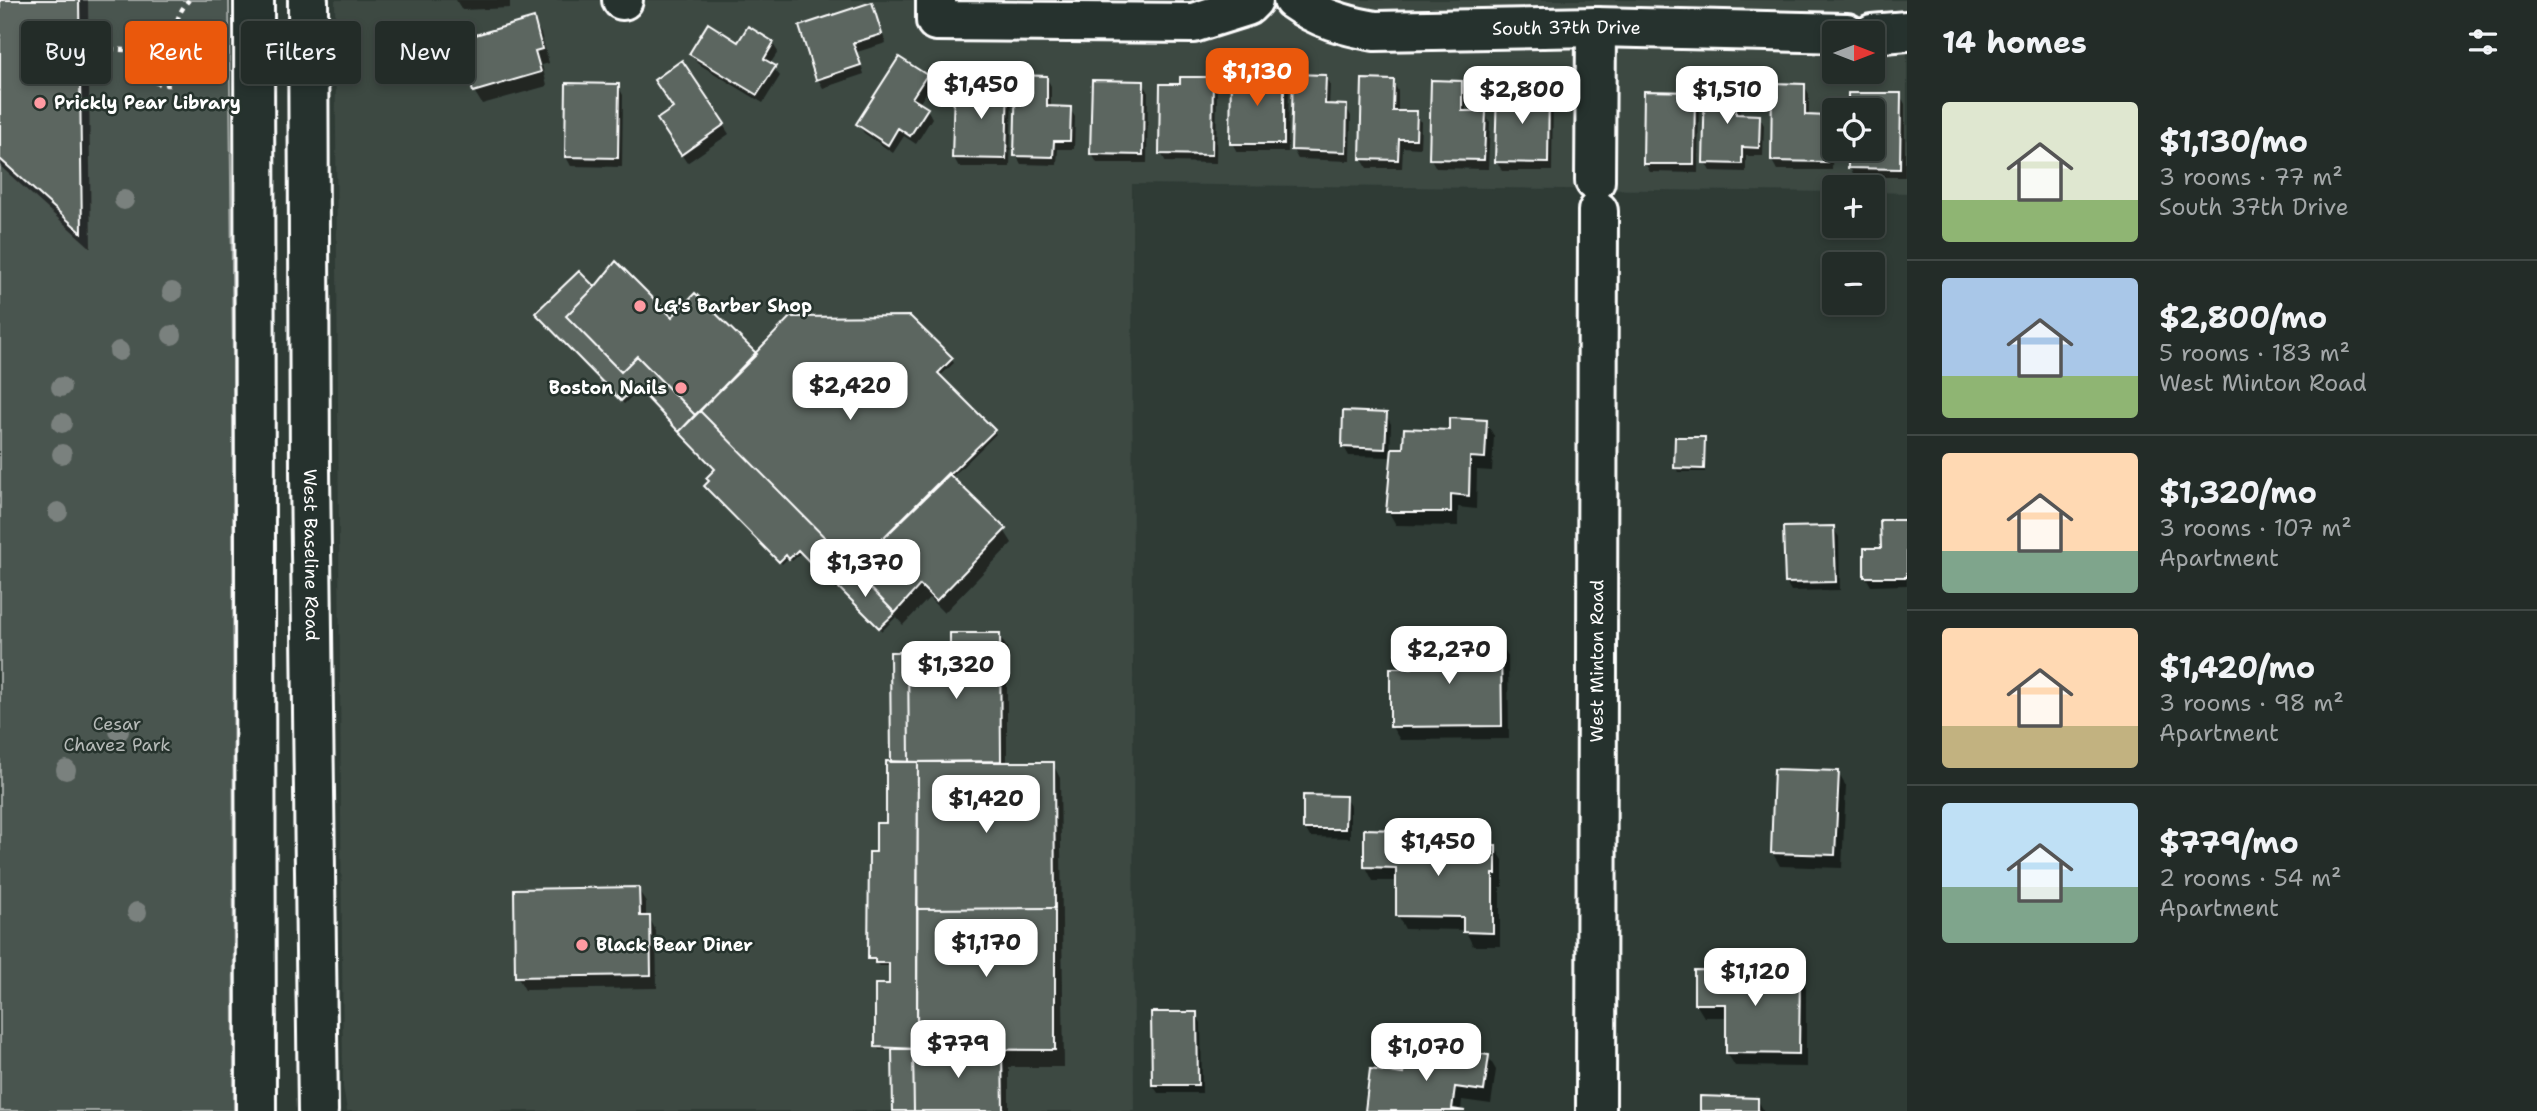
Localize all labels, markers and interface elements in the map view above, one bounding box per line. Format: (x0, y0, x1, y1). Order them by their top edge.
street label: South 37th Drive (1492, 15, 1641, 41)
chip: Buy (21, 21, 111, 84)
chip: Rent (125, 21, 227, 84)
chip: Filters (241, 21, 361, 84)
chip: New (375, 21, 475, 84)
north arrow (1822, 21, 1885, 84)
map controls (1822, 21, 1885, 315)
text: 14 homes (1942, 22, 2087, 63)
icon: filters (2464, 23, 2502, 61)
pin: $1,130 (1200, 48, 1314, 108)
text: $1,130 (1222, 56, 1292, 86)
pin: $1,450 (924, 61, 1038, 121)
pin: $2,800 (1465, 66, 1579, 126)
pin: $1,510 (1670, 66, 1784, 126)
text: $1,450 (943, 69, 1019, 99)
text: $2,800 (1479, 74, 1565, 104)
text: $1,510 (1692, 74, 1762, 104)
place label: Prickly Pear Library (54, 91, 241, 115)
marker: Prickly Pear Library (32, 95, 48, 111)
button: locate (1822, 98, 1885, 161)
text: $1,130/mo (2159, 121, 2308, 162)
icon: home (1998, 130, 2082, 214)
text: 3 rooms · 77 m² (2159, 162, 2343, 192)
button: + (1822, 175, 1885, 238)
text: South 37th Drive (2159, 192, 2349, 222)
button: − (1822, 252, 1885, 315)
place label: LG's Barber Shop (654, 294, 812, 318)
text: $2,800/mo (2159, 297, 2327, 338)
marker: LG's Barber Shop (632, 298, 648, 314)
icon: home (1998, 306, 2082, 390)
text: 5 rooms · 183 m² (2159, 338, 2350, 368)
pin: $2,420 (793, 362, 907, 422)
text: West Minton Road (2159, 368, 2367, 398)
text: $2,420 (809, 370, 891, 400)
place label: Boston Nails (549, 376, 667, 400)
marker: Boston Nails (673, 380, 689, 396)
street label: West Baseline Road (298, 469, 324, 641)
text: $1,320/mo (2159, 472, 2317, 513)
icon: home (1998, 481, 2082, 565)
text: 3 rooms · 107 m² (2159, 513, 2352, 543)
pin: $1,370 (808, 540, 922, 599)
text: Apartment (2159, 543, 2279, 573)
text: $1,370 (826, 547, 904, 577)
street label: West Minton Road (1585, 580, 1609, 742)
pin: $2,270 (1392, 626, 1506, 686)
text: $2,270 (1407, 634, 1491, 664)
pin: $1,320 (899, 642, 1013, 701)
text: $1,420/mo (2159, 647, 2315, 688)
text: $1,320 (917, 649, 995, 679)
icon: home (1998, 656, 2082, 740)
text: 3 rooms · 98 m² (2159, 688, 2344, 718)
park label: Cesar Chavez Park (63, 712, 171, 757)
text: Apartment (2159, 718, 2279, 748)
pin: $1,420 (929, 776, 1043, 835)
text: $1,420 (948, 783, 1024, 813)
pin: $1,450 (1381, 818, 1495, 878)
text: $779/mo (2159, 822, 2299, 863)
text: $1,450 (1400, 826, 1476, 856)
icon: home (1998, 831, 2082, 915)
text: 2 rooms · 54 m² (2159, 863, 2342, 893)
text: Apartment (2159, 893, 2279, 923)
pin: $1,170 (929, 920, 1043, 979)
text: $1,170 (951, 927, 1021, 957)
place label: Black Bear Diner (596, 933, 753, 957)
marker: Black Bear Diner (574, 937, 590, 953)
pin: $1,120 (1698, 948, 1812, 1008)
text: $1,120 (1720, 956, 1790, 986)
pin: $779 (917, 1020, 999, 1080)
pin: $1,070 (1369, 1024, 1483, 1083)
text: $779 (927, 1028, 989, 1058)
text: $1,070 (1387, 1031, 1465, 1061)

